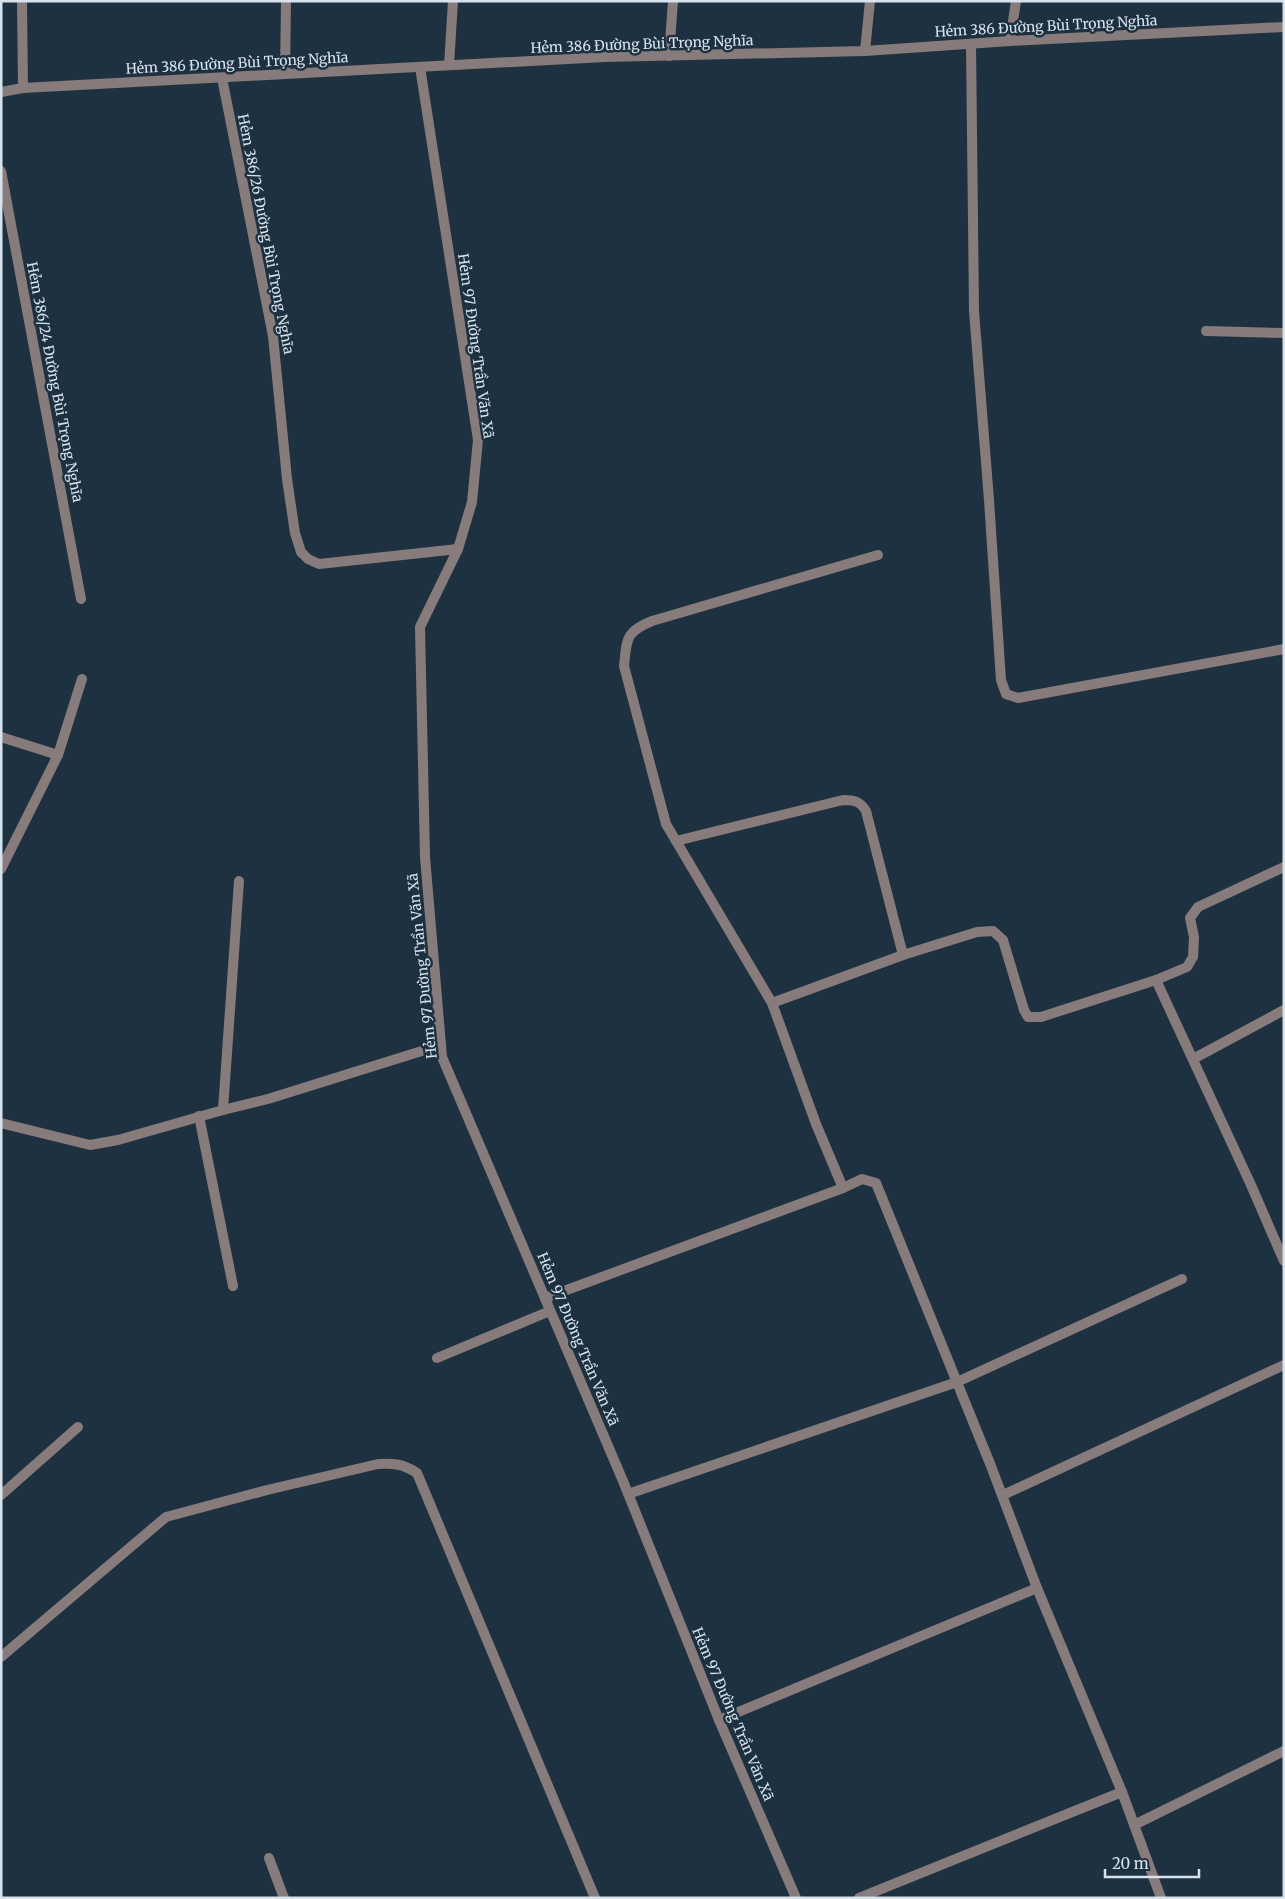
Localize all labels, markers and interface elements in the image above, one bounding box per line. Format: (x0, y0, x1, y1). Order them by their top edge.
street label: Hẻm 386 Đường Bùi Trọng Nghĩa (934, 11, 1158, 41)
street label: Hẻm 386 Đường Bùi Trọng Nghĩa (530, 31, 754, 57)
street label: Hẻm 386 Đường Bùi Trọng Nghĩa (125, 48, 349, 78)
street label: Hẻm 386/26 Đường Bùi Trọng Nghĩa (234, 112, 298, 356)
street label: Hẻm 97 Đường Trần Văn Xã (454, 252, 498, 440)
street label: Hẻm 386/24 Đường Bùi Trọng Nghĩa (23, 260, 87, 504)
street label: Hẻm 97 Đường Trần Văn Xã (403, 872, 441, 1060)
street label: Hẻm 97 Đường Trần Văn Xã (533, 1250, 623, 1429)
street label: Hẻm 97 Đường Trần Văn Xã (688, 1625, 778, 1804)
scale bar (1105, 1846, 1199, 1878)
text: 20 m (1112, 1854, 1149, 1873)

